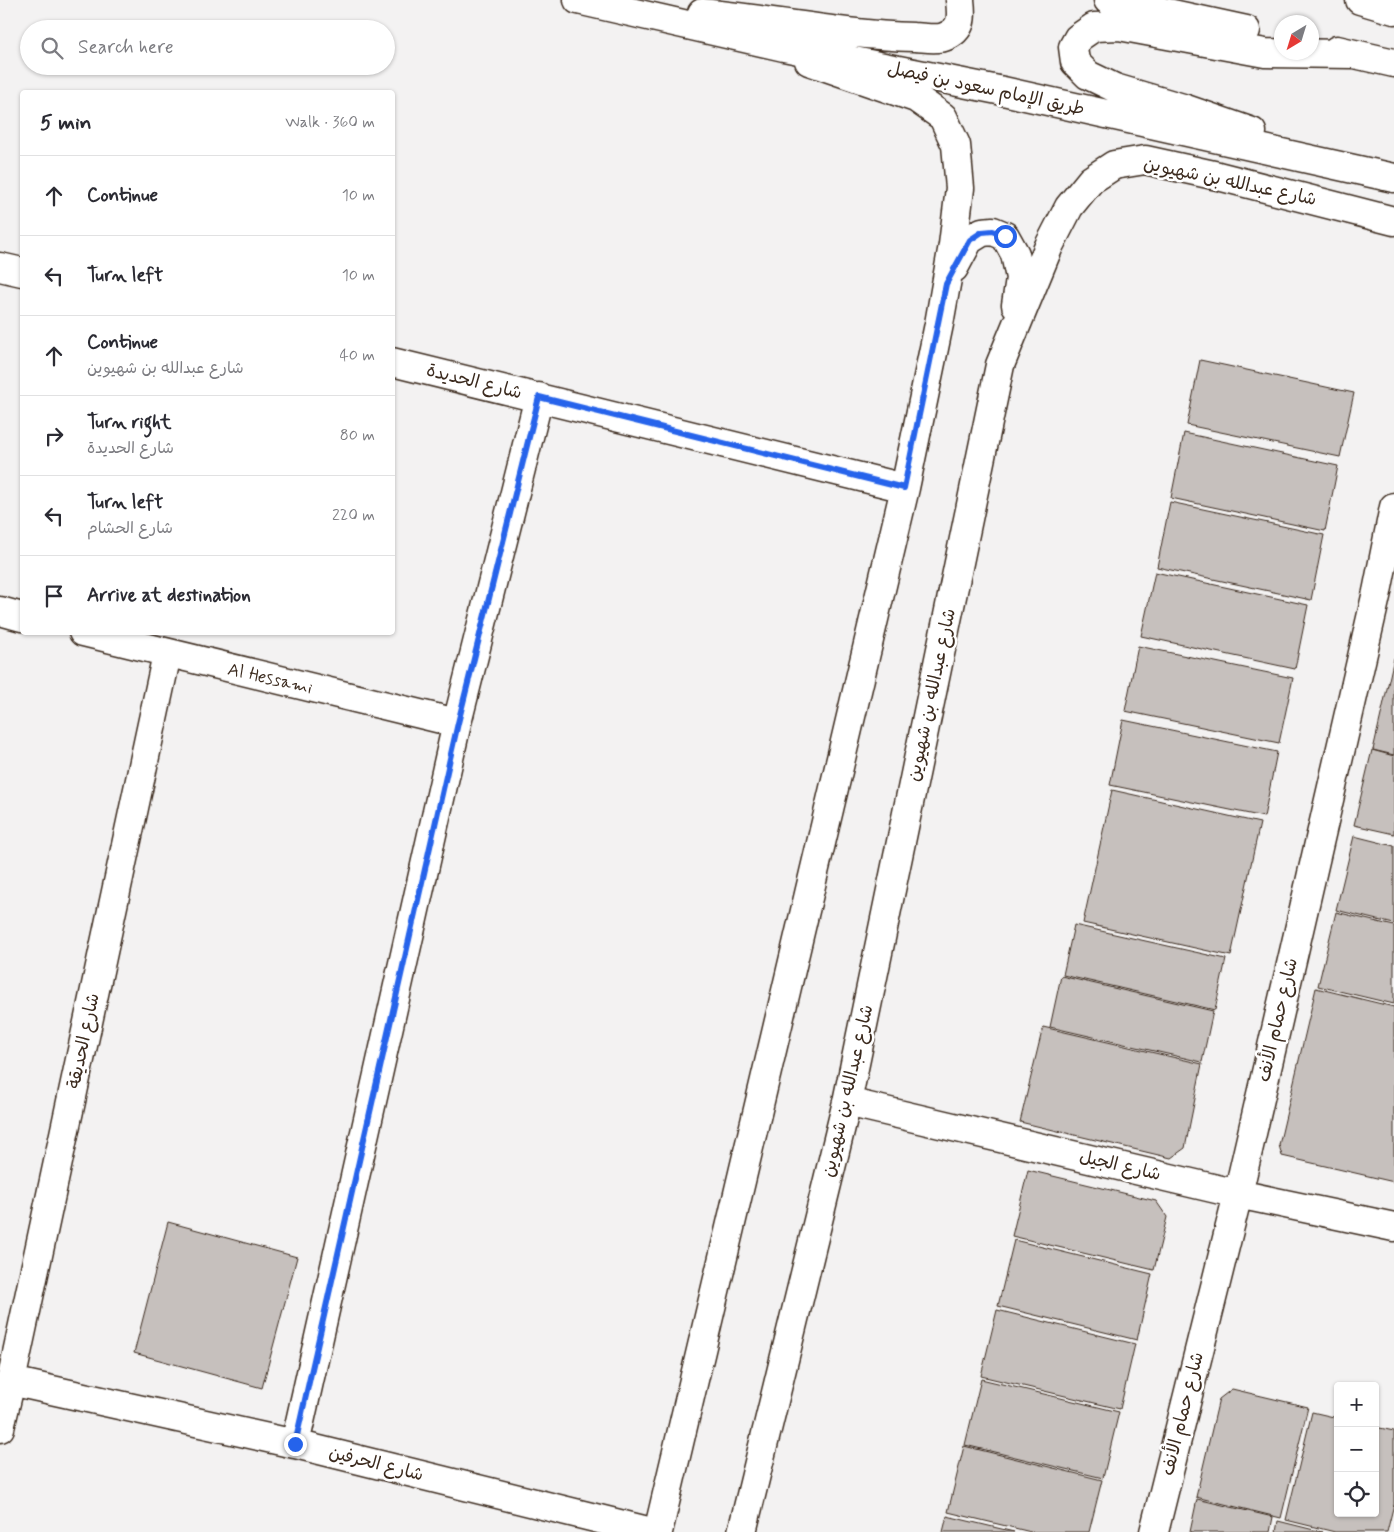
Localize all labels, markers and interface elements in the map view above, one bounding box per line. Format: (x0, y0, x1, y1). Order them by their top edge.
north arrow (1274, 15, 1319, 60)
search box (20, 20, 395, 75)
icon: search (38, 34, 66, 62)
text: Search here (78, 35, 174, 60)
street label: طريق الإمام سعود بن فيصل (885, 56, 1087, 123)
text: 5 min (40, 109, 92, 137)
text: Walk · 360 m (285, 112, 375, 133)
street label: شارع عبدالله بن شهيوين (1141, 152, 1319, 212)
icon: ahead (40, 182, 68, 210)
text: Continue (87, 183, 158, 208)
text: 10 m (342, 185, 375, 206)
route start (994, 225, 1017, 248)
icon: left (40, 262, 68, 290)
text: Turn left (87, 263, 163, 288)
text: 10 m (342, 265, 375, 286)
text: Continue (87, 330, 158, 355)
icon: ahead (40, 342, 68, 370)
text: 40 m (339, 345, 375, 366)
text: شارع عبدالله بن شهيوين (87, 358, 244, 379)
street label: شارع الحديدة (424, 359, 524, 405)
text: Turn right (87, 410, 171, 435)
icon: right (40, 422, 68, 450)
text: 80 m (340, 425, 375, 446)
text: شارع الحديدة (87, 438, 174, 459)
text: Turn left (87, 490, 163, 515)
icon: left (40, 502, 68, 530)
text: 220 m (332, 505, 375, 526)
text: شارع الحشام (87, 518, 173, 539)
icon: arrive (40, 582, 68, 610)
text: Arrive at destination (87, 583, 251, 608)
street label: شارع عبدالله بن شهيوين (902, 606, 962, 784)
street label: Al Hessami (225, 658, 315, 700)
street label: شارع حمام الأنف (1251, 955, 1305, 1085)
street label: شارع الحديقة (62, 991, 106, 1091)
street label: شارع عبدالله بن شهيوين (816, 1002, 880, 1180)
street label: شارع الجيل (1077, 1145, 1163, 1187)
street label: شارع حمام الأنف (1155, 1349, 1211, 1479)
map controls (1334, 1382, 1379, 1517)
button: + (1334, 1382, 1379, 1427)
button: − (1334, 1427, 1379, 1472)
route end (284, 1433, 307, 1456)
street label: شارع الحرفين (326, 1441, 426, 1487)
button: locate (1334, 1472, 1379, 1517)

